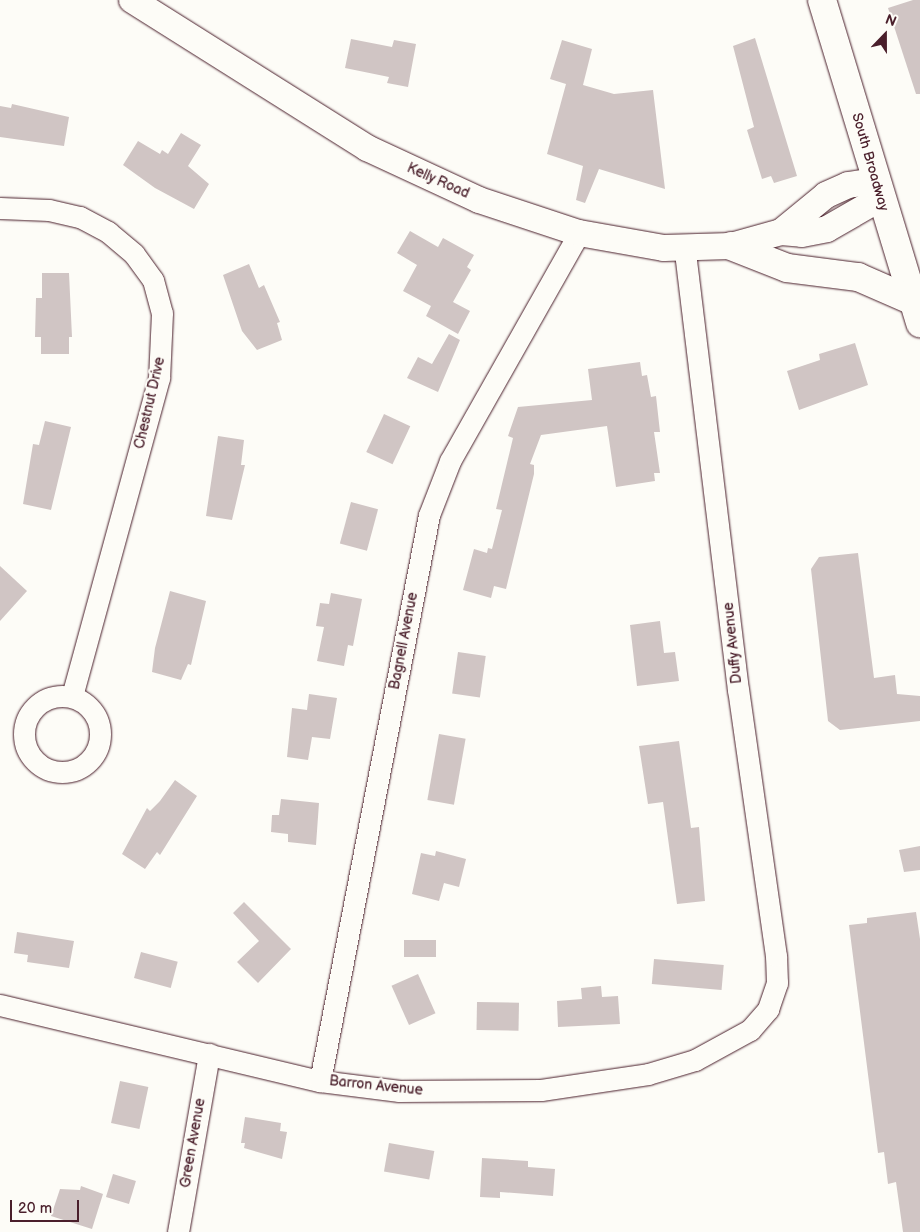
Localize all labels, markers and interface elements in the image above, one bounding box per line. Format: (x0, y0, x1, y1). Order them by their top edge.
north arrow (860, 10, 910, 60)
text: N (883, 11, 899, 30)
street label: South Broadway (848, 111, 892, 213)
street label: Kelly Road (404, 160, 472, 202)
street label: Chestnut Drive (131, 355, 169, 451)
street label: Bagnell Avenue (386, 591, 422, 691)
street label: Duffy Avenue (720, 601, 746, 685)
street label: Barron Avenue (328, 1073, 424, 1099)
street label: Green Avenue (177, 1097, 209, 1189)
scale bar (12, 1190, 81, 1222)
text: 20 m (18, 1199, 52, 1218)

